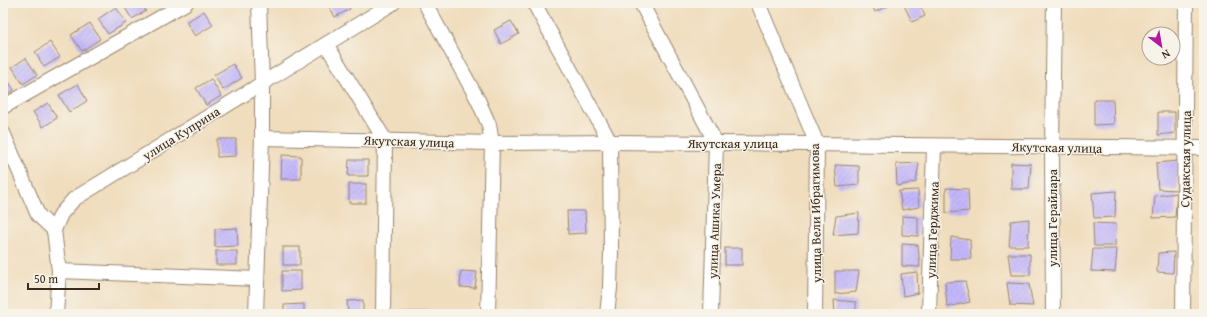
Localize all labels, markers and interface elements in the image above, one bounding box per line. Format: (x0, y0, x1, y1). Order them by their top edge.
north arrow (1141, 26, 1181, 66)
text: N (1158, 46, 1173, 64)
street label: улица Куприна (138, 102, 224, 165)
street label: Судакская улица (1175, 110, 1196, 208)
street label: Якутская улица (362, 130, 455, 153)
street label: Якутская улица (687, 134, 779, 153)
street label: Якутская улица (1011, 137, 1103, 158)
street label: улица Вели Ибрагимова (805, 142, 826, 284)
street label: улица Ашика Умера (703, 162, 726, 280)
street label: улица Герайлара (1043, 168, 1062, 268)
street label: улица Герджима (921, 180, 944, 280)
scale bar (28, 265, 99, 291)
text: 50 m (34, 270, 58, 287)

